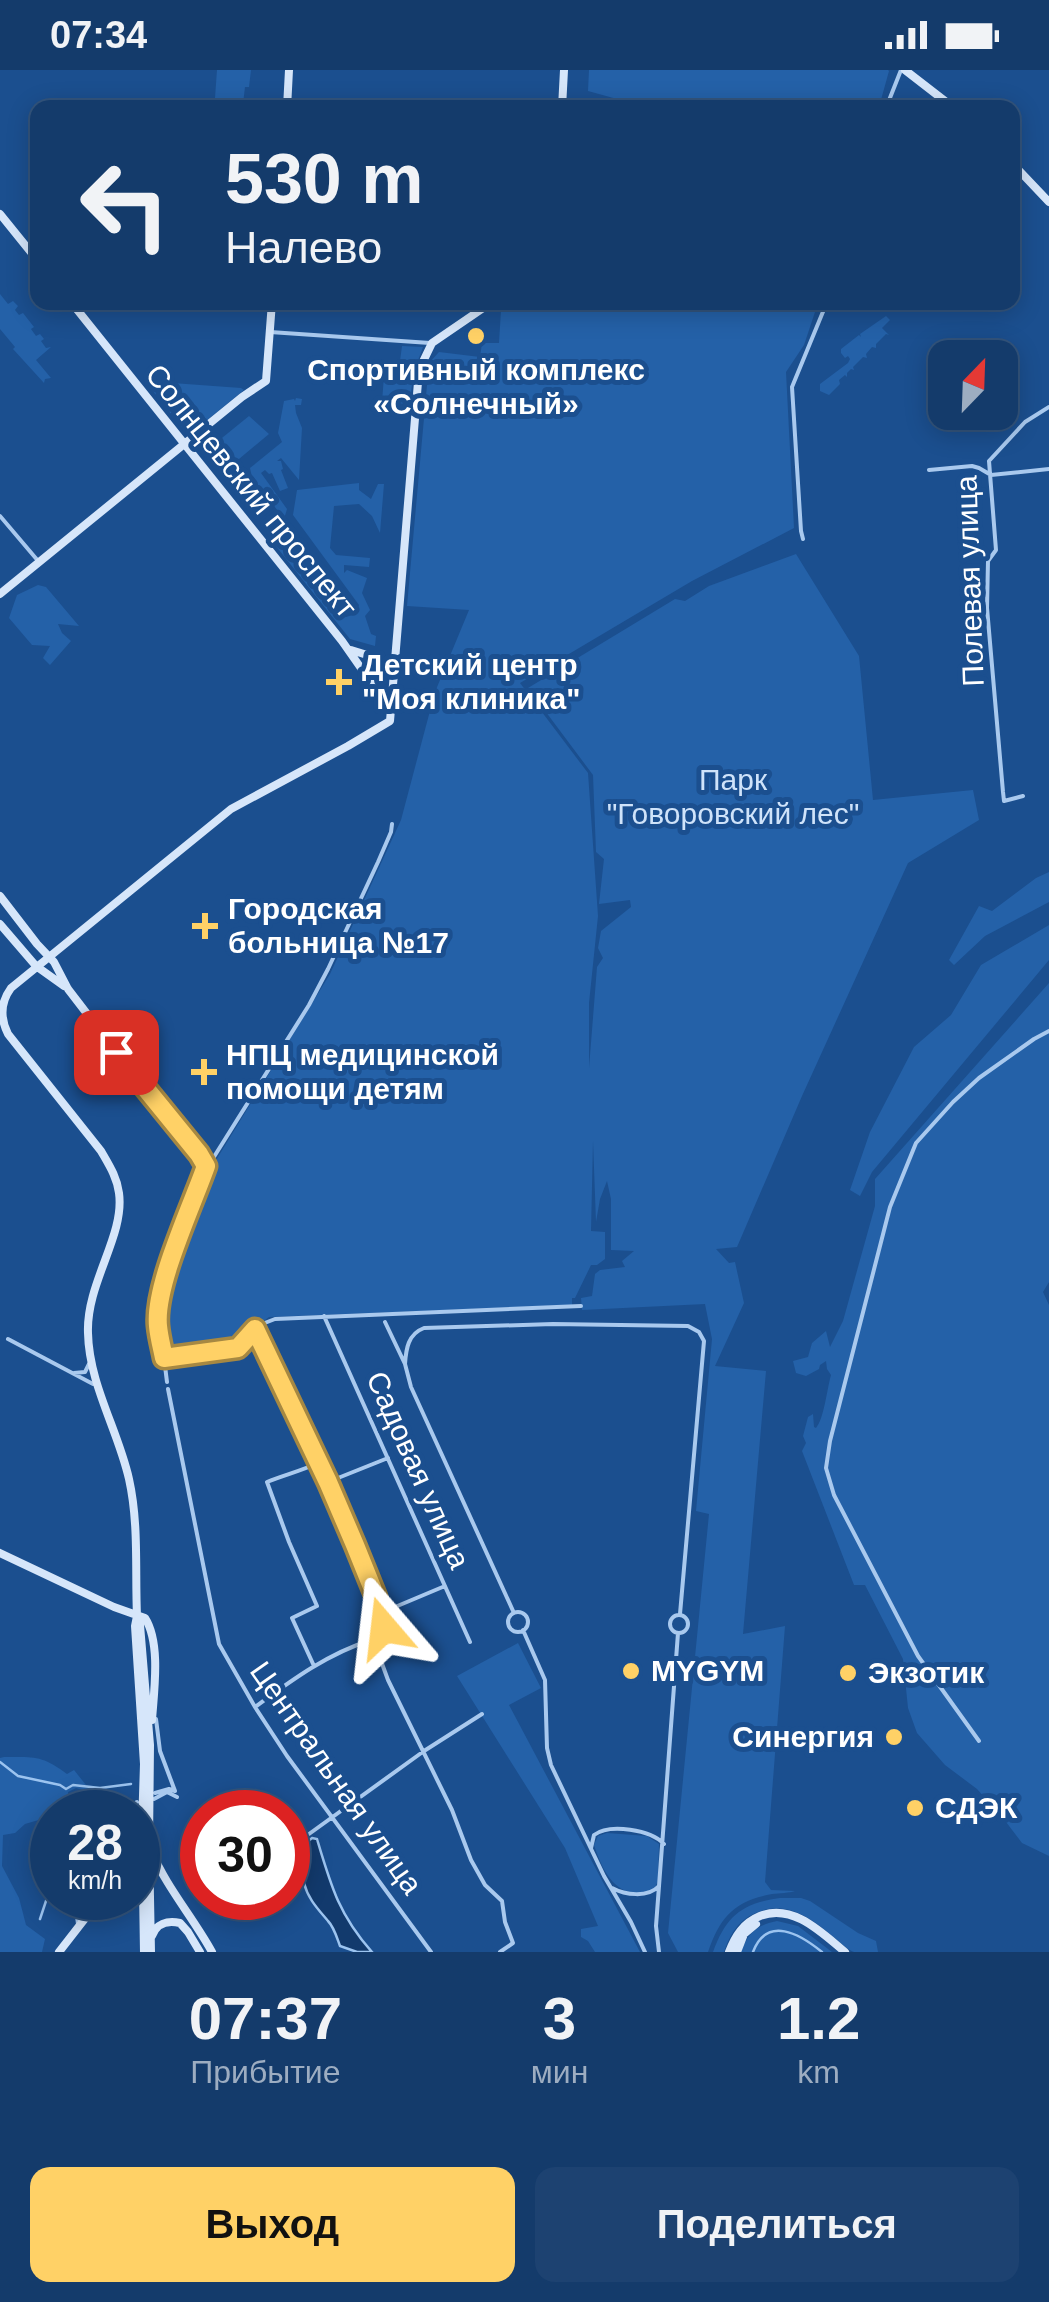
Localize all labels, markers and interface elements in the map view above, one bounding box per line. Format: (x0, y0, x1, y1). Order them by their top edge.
text: 07:34 (50, 14, 147, 56)
icon: left (60, 140, 190, 270)
text: 530 m (225, 140, 423, 218)
text: Налево (225, 222, 382, 273)
marker: Спортивный комплекс «Солнечный» (465, 325, 487, 347)
north arrow (928, 340, 1018, 430)
map controls (928, 340, 1018, 430)
place label: Спортивный комплекс «Солнечный» (307, 353, 645, 420)
street label: Солнцевский проспект (139, 358, 364, 624)
street label: Полевая улица (949, 475, 990, 687)
place label: Детский центр "Моя клиника" (362, 648, 580, 715)
marker: Детский центр "Моя клиника" (326, 669, 352, 695)
park label: Парк "Говоровский лес" (607, 763, 859, 830)
place label: Городская больница №17 (228, 892, 449, 959)
marker: Городская больница №17 (192, 913, 218, 939)
pin (74, 1010, 159, 1095)
icon: arrive (89, 1025, 144, 1080)
place label: НПЦ медицинской помощи детям (226, 1038, 499, 1105)
marker: НПЦ медицинской помощи детям (191, 1059, 217, 1085)
street label: Садовая улица (360, 1366, 477, 1574)
position arrow (332, 1576, 436, 1680)
place label: MYGYM (651, 1654, 764, 1687)
street label: Центральная улица (244, 1655, 429, 1900)
place label: Экзотик (868, 1656, 985, 1689)
marker: MYGYM (620, 1660, 642, 1682)
marker: Экзотик (837, 1662, 859, 1684)
place label: Синергия (732, 1720, 874, 1753)
marker: Синергия (883, 1726, 905, 1748)
speed limit sign: 30 (180, 1790, 310, 1920)
place label: СДЭК (935, 1791, 1018, 1824)
marker: СДЭК (904, 1797, 926, 1819)
text: 28 (67, 1815, 123, 1871)
text: km/h (68, 1866, 122, 1894)
text: 07:37 (189, 1985, 342, 2052)
text: 3 (543, 1985, 576, 2052)
text: 1.2 (777, 1985, 860, 2052)
text: Прибытие (190, 2054, 341, 2090)
text: мин (531, 2054, 588, 2090)
text: km (797, 2054, 840, 2090)
button: Выход (30, 2167, 515, 2282)
button: Поделиться (535, 2167, 1019, 2282)

